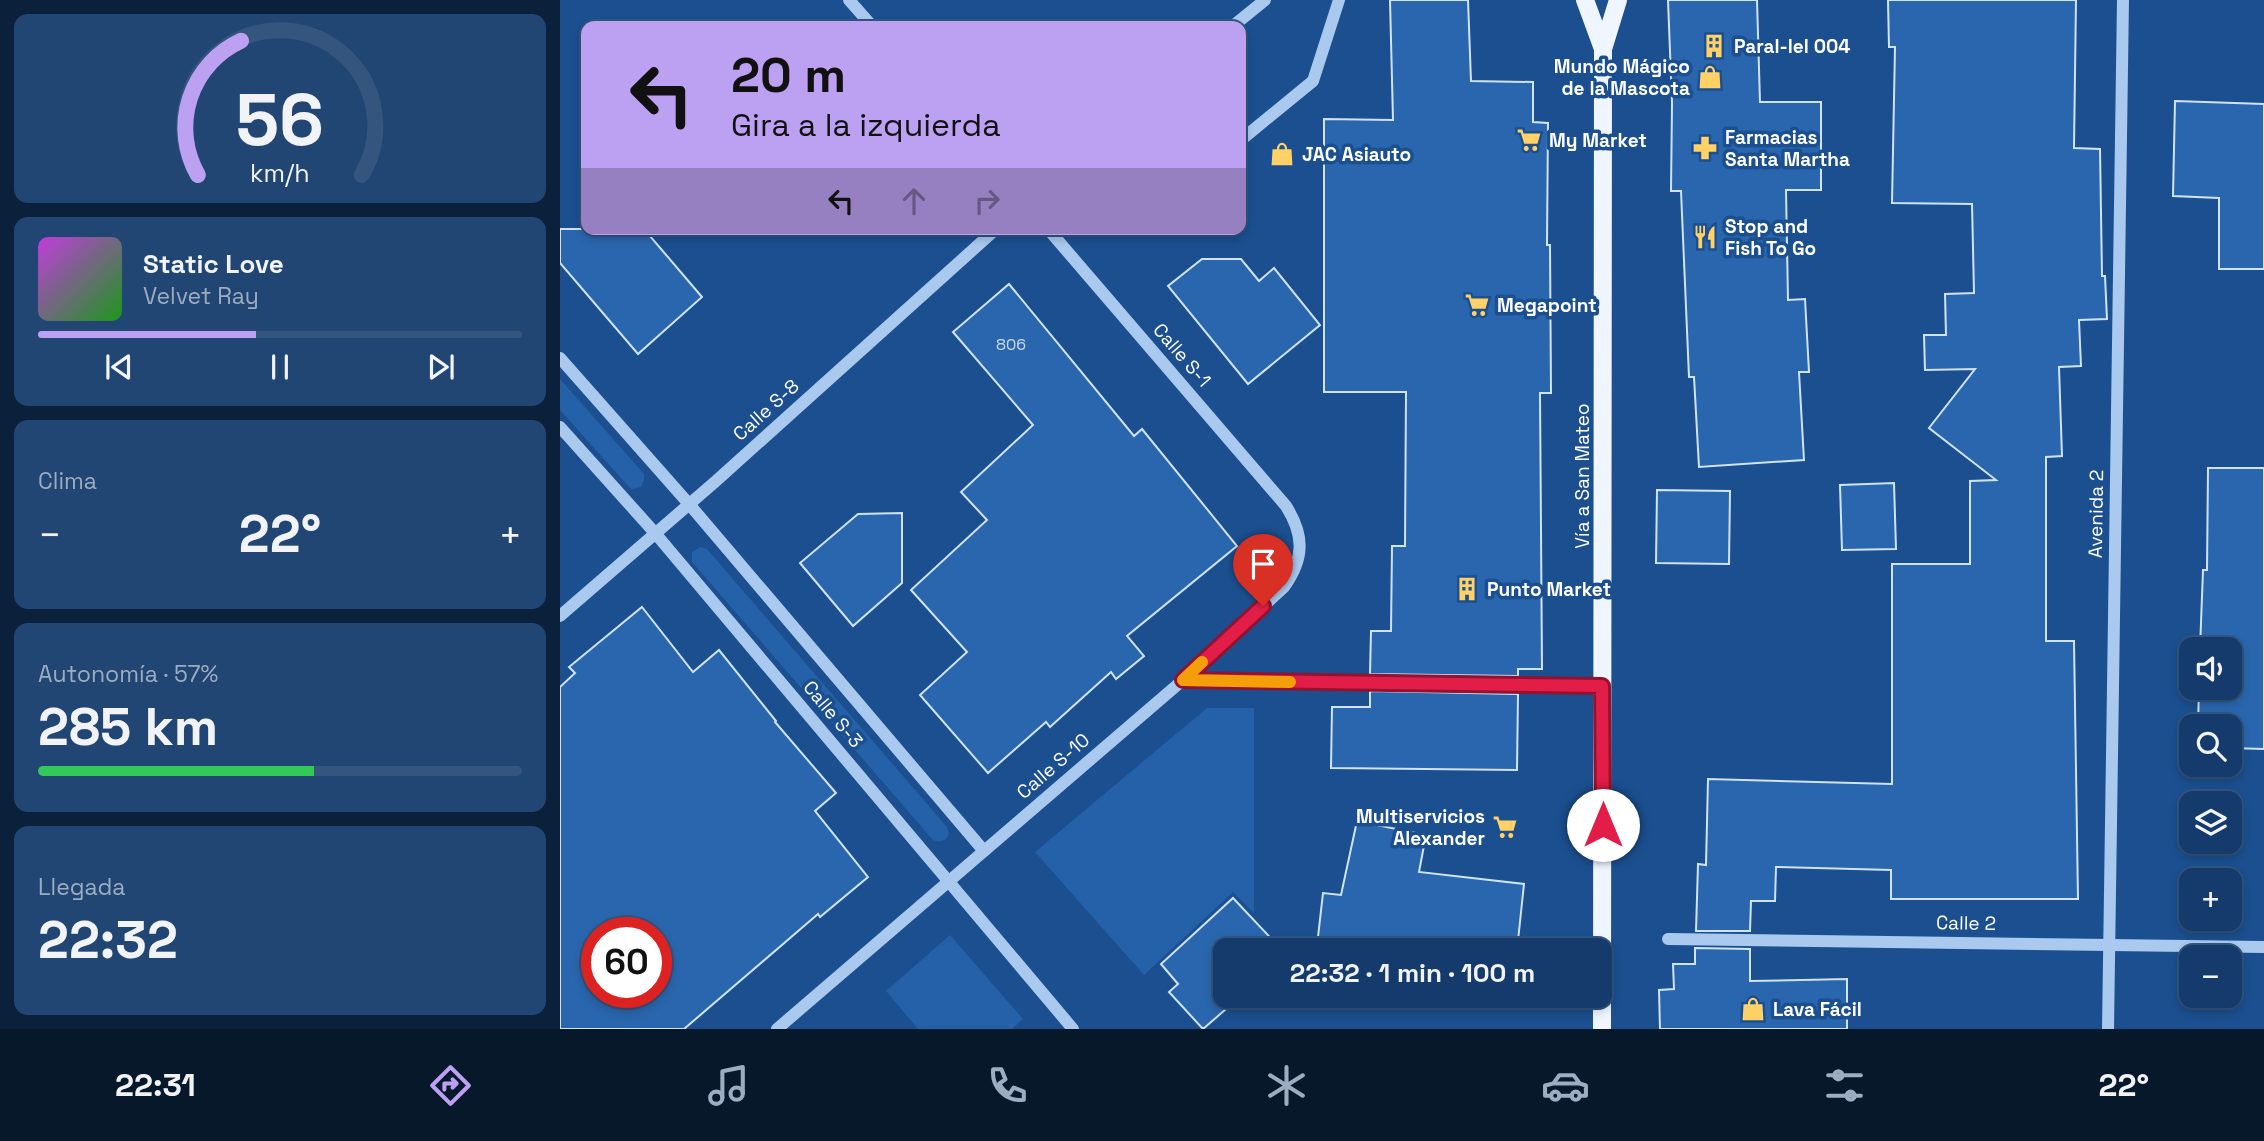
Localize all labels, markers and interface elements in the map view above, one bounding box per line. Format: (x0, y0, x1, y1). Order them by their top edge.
building icon: Paral-lel 004 (1700, 32, 1728, 60)
place label: Paral-lel 004 (1734, 34, 1850, 59)
text: 20 m (731, 44, 846, 106)
icon: left (616, 49, 707, 140)
place label: Mundo Mágico de la Mascota (1554, 54, 1690, 101)
shop icon: Mundo Mágico de la Mascota (1696, 63, 1724, 91)
text: 56 (236, 73, 324, 166)
text: Gira a la izquierda (731, 105, 1001, 145)
place label: Farmacias Santa Martha (1725, 125, 1850, 172)
supermarket icon: My Market (1515, 126, 1543, 154)
place label: My Market (1549, 128, 1647, 153)
pharmacy icon: Farmacias Santa Martha (1691, 134, 1719, 162)
shop icon: JAC Asiauto (1268, 140, 1296, 168)
place label: JAC Asiauto (1302, 142, 1411, 167)
text: km/h (250, 156, 310, 188)
icon: left (822, 182, 860, 220)
icon: ahead (895, 182, 933, 220)
icon: right (968, 182, 1006, 220)
place label: Stop and Fish To Go (1725, 214, 1816, 261)
restaurant icon: Stop and Fish To Go (1691, 223, 1719, 251)
text: Static Love (143, 247, 284, 281)
text: Velvet Ray (143, 281, 259, 311)
supermarket icon: Megapoint (1463, 291, 1491, 319)
place label: Megapoint (1497, 293, 1597, 318)
street label: Calle S-1 (1147, 318, 1217, 392)
house number: 806 (996, 334, 1026, 355)
icon: previous (100, 348, 138, 386)
icon: pause (261, 348, 299, 386)
icon: next (422, 348, 460, 386)
street label: Calle S-8 (728, 374, 804, 446)
street label: Vía a San Mateo (1570, 403, 1595, 549)
text: Clima (38, 466, 97, 496)
street label: Avenida 2 (2083, 470, 2109, 558)
text: 22° (239, 501, 321, 567)
text: − (38, 511, 62, 559)
text: + (498, 511, 522, 559)
pin (1233, 534, 1293, 606)
icon: arrive (1244, 545, 1282, 583)
building icon: Punto Market (1453, 575, 1481, 603)
place label: Punto Market (1487, 577, 1611, 602)
map controls (2179, 637, 2242, 1008)
button: sound (2179, 637, 2242, 700)
text: Autonomía · 57% (38, 659, 218, 689)
street label: Calle S-3 (798, 675, 868, 753)
text: 285 km (38, 694, 218, 760)
button: search (2179, 714, 2242, 777)
street label: Calle S-10 (1011, 727, 1095, 805)
position arrow (1566, 788, 1640, 862)
button: layers (2179, 791, 2242, 854)
place label: Multiservicios Alexander (1356, 804, 1485, 851)
supermarket icon: Multiservicios Alexander (1491, 813, 1519, 841)
button: + (2179, 868, 2242, 931)
text: Llegada (38, 872, 126, 902)
text: 22:32 (38, 907, 178, 973)
street label: Calle 2 (1936, 910, 1996, 936)
speed limit sign: 60 (581, 917, 672, 1008)
button: − (2179, 945, 2242, 1008)
text: 22:32 · 1 min · 100 m (1290, 956, 1535, 990)
shop icon: Lava Fácil (1739, 995, 1767, 1023)
place label: Lava Fácil (1773, 997, 1862, 1022)
icon: directions (426, 1061, 475, 1110)
icon: music (704, 1061, 753, 1110)
icon: phone (983, 1061, 1032, 1110)
icon: climate (1262, 1061, 1311, 1110)
icon: car (1541, 1061, 1590, 1110)
icon: filters (1820, 1061, 1869, 1110)
text: 22:31 (115, 1065, 196, 1105)
text: 22° (2098, 1065, 2149, 1105)

